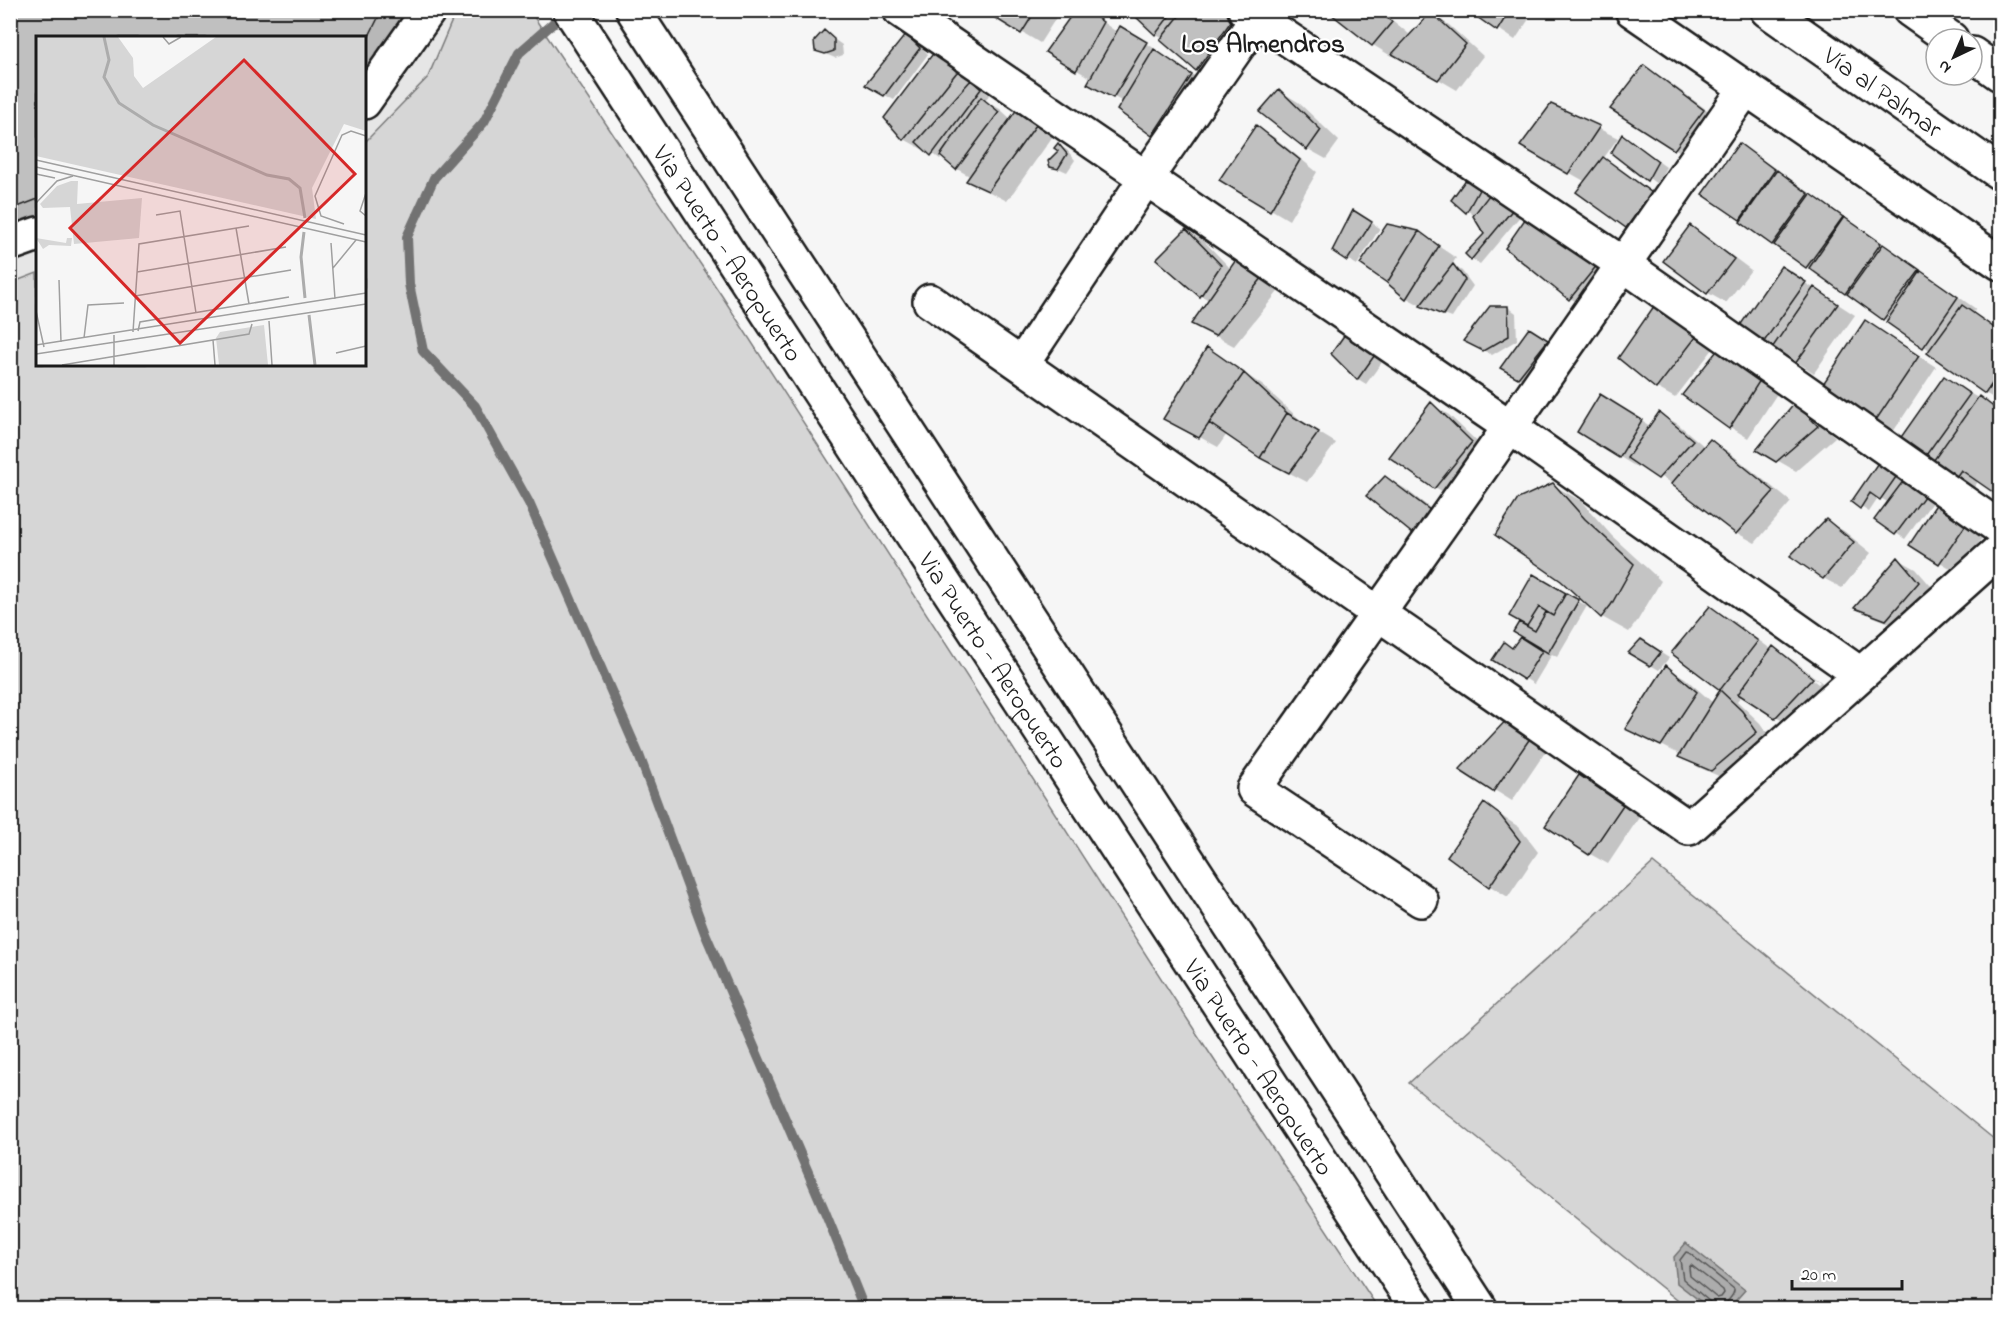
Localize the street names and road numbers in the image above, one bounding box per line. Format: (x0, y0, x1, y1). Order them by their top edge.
street label: Vía al Palmar (1813, 38, 1950, 149)
street label: Via Puerto - Aeropuerto (641, 138, 811, 370)
street label: Via Puerto - Aeropuerto (906, 545, 1076, 777)
street label: Via Puerto - Aeropuerto (1172, 952, 1342, 1184)

